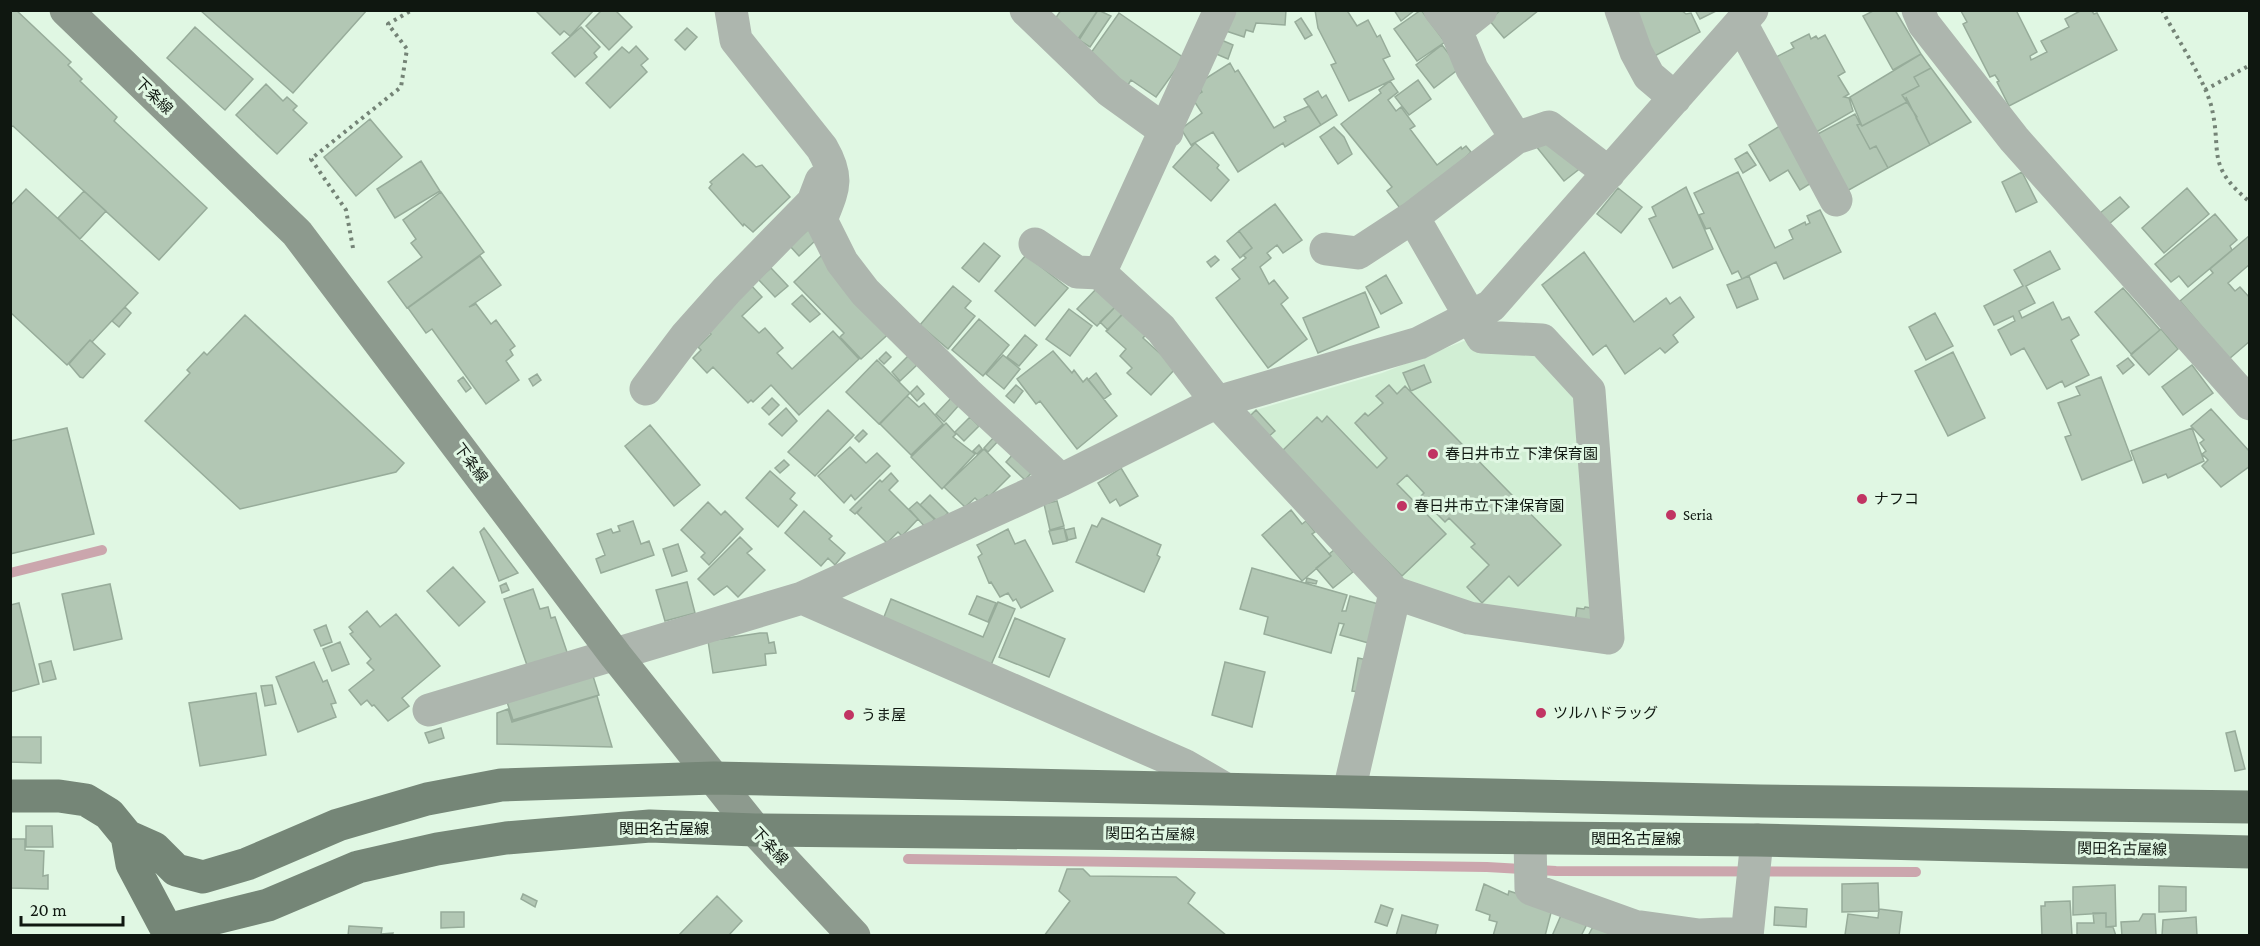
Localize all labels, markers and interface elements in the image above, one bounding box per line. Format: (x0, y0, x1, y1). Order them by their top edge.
street label: 下条線 (132, 75, 176, 117)
street label: 下条線 (451, 440, 491, 486)
place label: 春日井市立 下津保育園 (1445, 445, 1598, 462)
marker: 春日井市立 下津保育園 (1426, 447, 1440, 461)
place label: ナフコ (1874, 491, 1919, 507)
marker: ナフコ (1855, 492, 1869, 506)
place label: 春日井市立下津保育園 (1414, 497, 1564, 514)
marker: 春日井市立下津保育園 (1395, 499, 1409, 513)
place label: Seria (1683, 507, 1713, 523)
marker: Seria (1664, 508, 1678, 522)
place label: ツルハドラッグ (1553, 705, 1658, 721)
marker: ツルハドラッグ (1534, 706, 1548, 720)
place label: うま屋 (861, 707, 906, 723)
marker: うま屋 (842, 708, 856, 722)
street label: 関田名古屋線 (619, 821, 709, 837)
street label: 下条線 (749, 824, 791, 868)
street label: 関田名古屋線 (1105, 825, 1195, 843)
street label: 関田名古屋線 (1591, 831, 1681, 847)
street label: 関田名古屋線 (2077, 840, 2167, 858)
scale bar (21, 889, 123, 927)
text: 20 m (30, 900, 67, 920)

